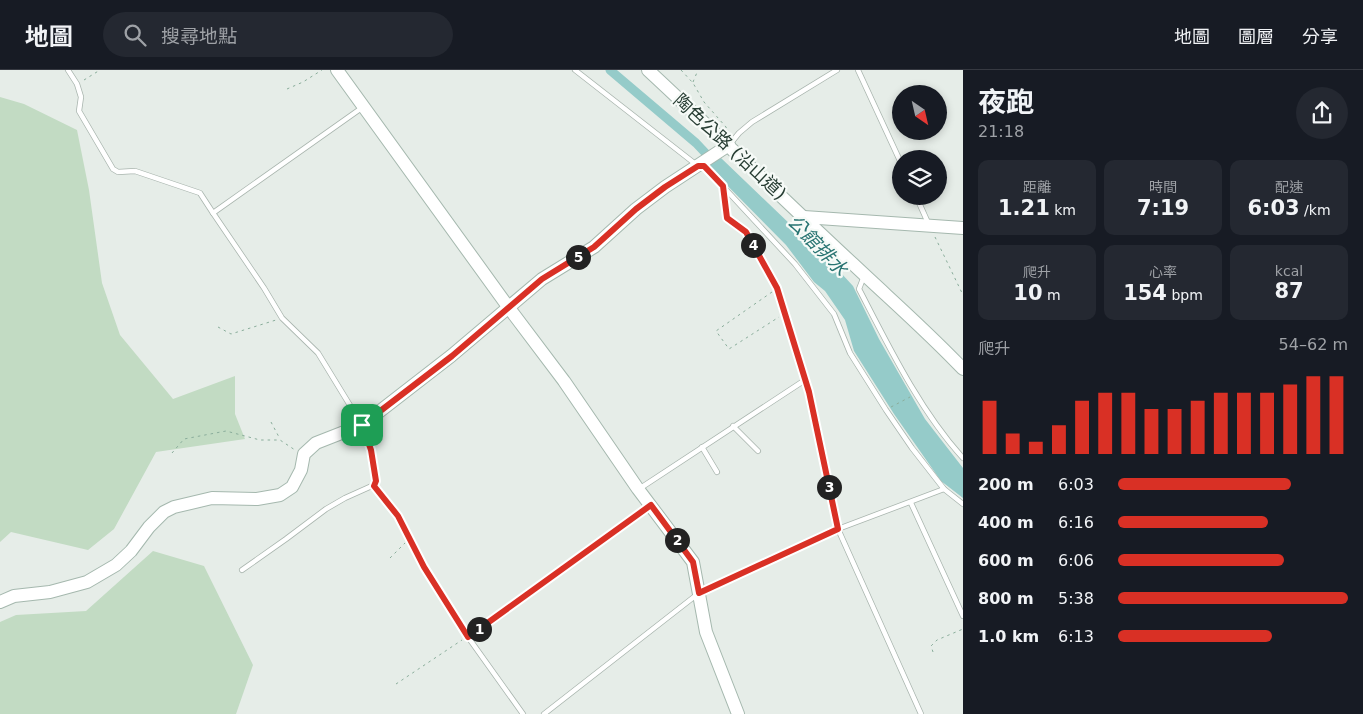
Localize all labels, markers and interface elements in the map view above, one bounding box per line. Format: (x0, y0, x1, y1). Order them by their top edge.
search box (103, 12, 453, 57)
icon: search (121, 21, 149, 49)
text: 地圖 (25, 23, 73, 51)
text: 搜尋地點 (161, 25, 237, 47)
text: 地圖 (1174, 26, 1210, 47)
text: 圖層 (1238, 26, 1274, 47)
text: 分享 (1302, 26, 1338, 47)
north arrow (892, 85, 948, 140)
map controls (892, 85, 947, 205)
text: 夜跑 (978, 86, 1034, 119)
button: share (1296, 87, 1348, 139)
street label: 陶色公路 (沿山道) (670, 89, 791, 204)
text: 21:18 (978, 122, 1024, 141)
button: layers (892, 150, 947, 205)
text: 距離 (1023, 179, 1051, 195)
text: 時間 (1149, 179, 1177, 195)
text: 配速 (1275, 179, 1303, 195)
text: 1.21 (998, 196, 1050, 220)
text: 7:19 (1137, 196, 1189, 220)
text: 6:03 (1247, 196, 1300, 220)
text: km (1050, 202, 1076, 218)
text: /km (1300, 202, 1331, 218)
water label: 公館排水 (784, 210, 853, 281)
pin: 4 (740, 232, 766, 258)
text: 4 (749, 237, 758, 253)
pin: 5 (566, 244, 590, 270)
text: 5 (574, 249, 583, 265)
text: kcal (1275, 263, 1303, 279)
text: 爬升 (1023, 264, 1051, 280)
text: 心率 (1149, 264, 1177, 280)
text: 87 (1274, 279, 1304, 303)
text: 10 (1013, 281, 1043, 305)
text: 154 (1123, 281, 1167, 305)
text: m (1043, 287, 1061, 303)
text: bpm (1167, 287, 1203, 303)
text: 54–62 m (1279, 335, 1348, 354)
text: 爬升 (978, 339, 1010, 358)
pin (341, 404, 383, 446)
icon: arrive (348, 411, 376, 439)
pin: 3 (816, 474, 842, 500)
text: 200 m (978, 475, 1034, 494)
text: 6:03 (1058, 475, 1094, 494)
text: 3 (825, 479, 834, 495)
text: 400 m (978, 513, 1034, 532)
text: 6:16 (1058, 513, 1094, 532)
pin: 2 (664, 528, 690, 552)
text: 2 (673, 532, 682, 548)
text: 600 m (978, 551, 1034, 570)
text: 6:06 (1058, 551, 1094, 570)
text: 800 m (978, 589, 1034, 608)
text: 5:38 (1058, 589, 1094, 608)
pin: 1 (466, 616, 492, 642)
text: 1 (475, 621, 484, 637)
text: 1.0 km (978, 627, 1039, 646)
text: 6:13 (1058, 627, 1094, 646)

